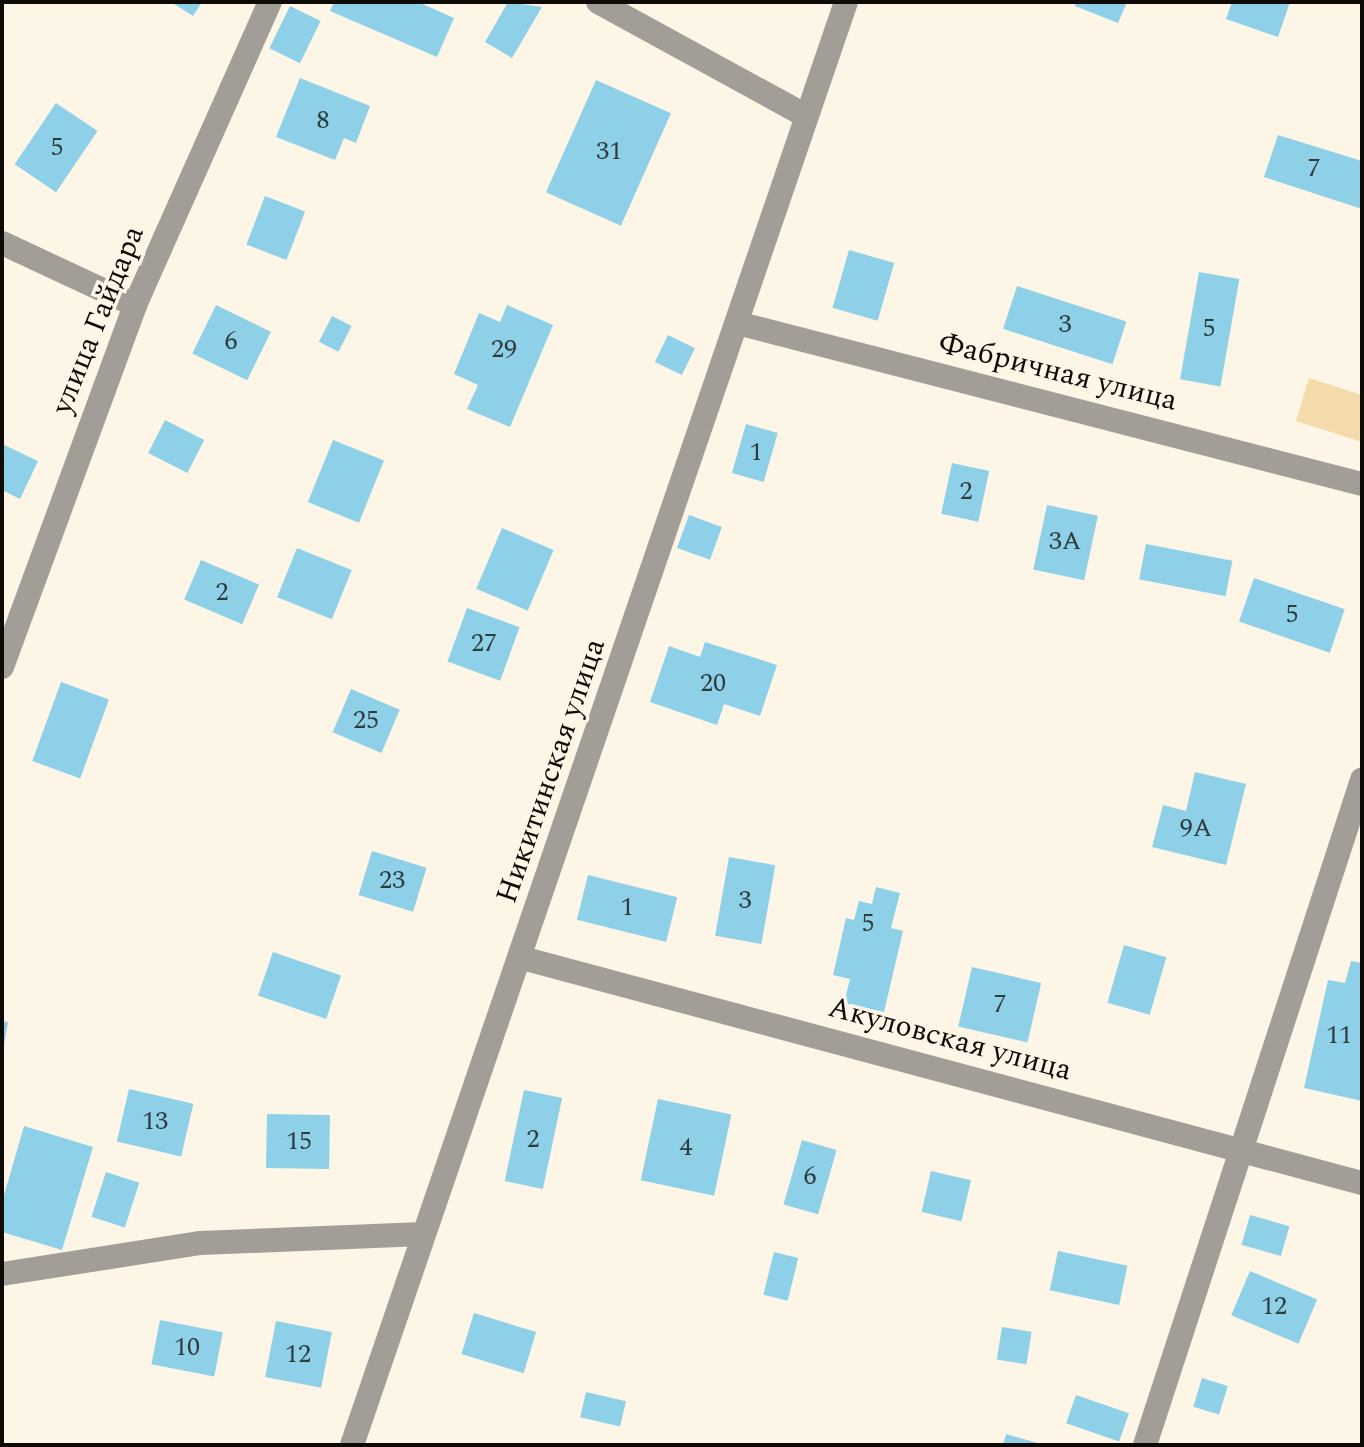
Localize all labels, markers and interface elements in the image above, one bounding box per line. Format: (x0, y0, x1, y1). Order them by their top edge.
house number: 8 (317, 105, 329, 137)
house number: 5 (51, 132, 63, 164)
house number: 31 (596, 136, 622, 168)
house number: 7 (1308, 153, 1320, 185)
street label: улица Гайдара (44, 221, 152, 419)
house number: 3 (1059, 309, 1071, 341)
house number: 5 (1203, 313, 1215, 345)
street label: Фабричная улица (935, 325, 1181, 419)
house number: 6 (225, 326, 237, 358)
house number: 29 (491, 334, 517, 366)
house number: 1 (750, 437, 762, 469)
house number: 2 (960, 476, 972, 508)
house number: 3А (1049, 526, 1081, 558)
house number: 2 (216, 577, 228, 609)
house number: 5 (1286, 599, 1298, 631)
house number: 27 (471, 628, 497, 660)
street label: Никитинская улица (489, 634, 613, 908)
house number: 20 (700, 668, 726, 700)
house number: 25 (353, 705, 379, 737)
house number: 9А (1180, 813, 1212, 845)
house number: 23 (379, 865, 405, 897)
house number: 3 (739, 885, 751, 917)
house number: 1 (621, 892, 633, 924)
house number: 5 (862, 908, 874, 940)
street label: Акуловская улица (824, 989, 1076, 1089)
house number: 7 (994, 989, 1006, 1021)
house number: 11 (1326, 1020, 1352, 1052)
house number: 13 (142, 1106, 168, 1138)
house number: 2 (527, 1124, 539, 1156)
house number: 15 (286, 1126, 312, 1158)
house number: 4 (680, 1132, 692, 1164)
house number: 6 (804, 1161, 816, 1193)
house number: 12 (1261, 1291, 1287, 1323)
house number: 10 (174, 1332, 200, 1364)
house number: 12 (285, 1339, 311, 1371)

